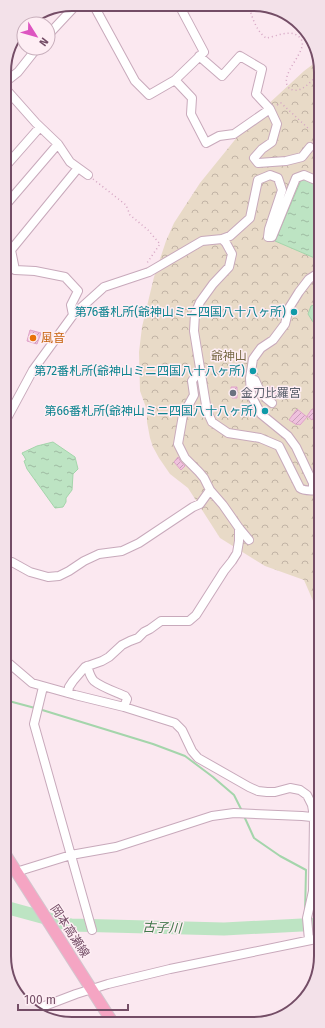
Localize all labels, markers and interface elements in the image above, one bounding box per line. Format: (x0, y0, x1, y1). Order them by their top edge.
north arrow (16, 16, 56, 56)
text: N (36, 35, 51, 49)
place label: 第76番札所(爺神山ミニ四国八十八ヶ所) (75, 305, 286, 319)
marker: 第76番札所(爺神山ミニ四国八十八ヶ所) (289, 307, 299, 317)
place label: 風音 (41, 331, 65, 345)
marker: 風音 (28, 333, 38, 343)
park label: 爺神山 (211, 349, 247, 363)
place label: 第72番札所(爺神山ミニ四国八十八ヶ所) (34, 364, 245, 378)
marker: 第72番札所(爺神山ミニ四国八十八ヶ所) (248, 366, 258, 376)
place label: 金刀比羅宮 (241, 386, 301, 400)
marker: 金刀比羅宮 (228, 388, 238, 398)
place label: 第66番札所(爺神山ミニ四国八十八ヶ所) (44, 404, 257, 418)
marker: 第66番札所(爺神山ミニ四国八十八ヶ所) (260, 406, 270, 416)
street label: 岡本高瀬線 (48, 902, 92, 960)
water label: 古子川 (142, 919, 184, 936)
scale bar (18, 986, 128, 1012)
text: 100 m (24, 993, 56, 1007)

